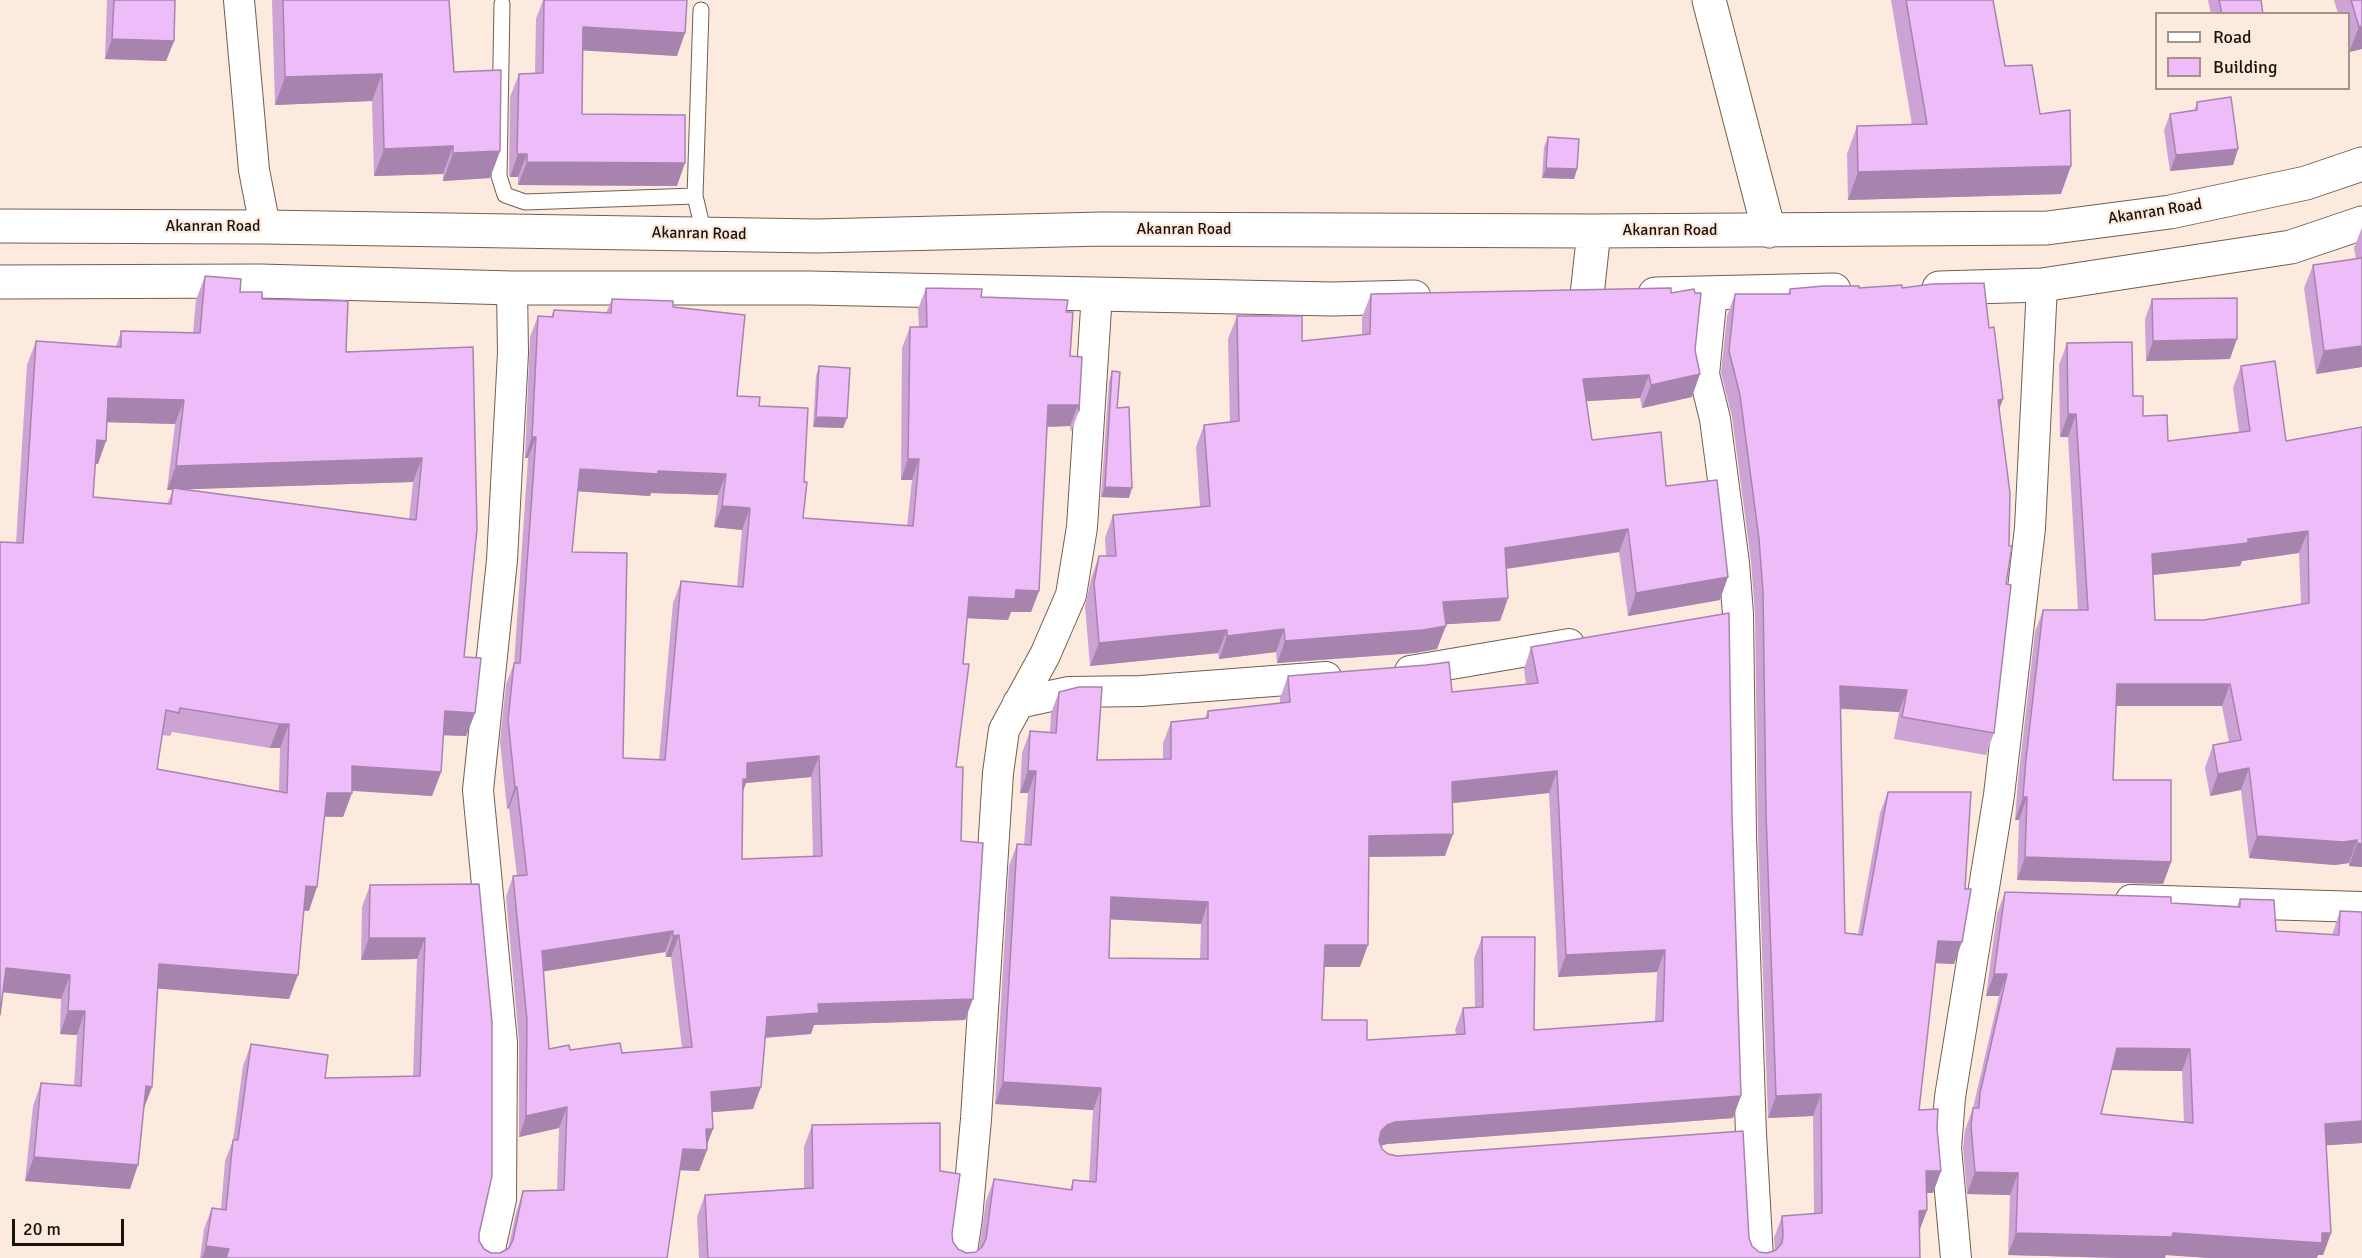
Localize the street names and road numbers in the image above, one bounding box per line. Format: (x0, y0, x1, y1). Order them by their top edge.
street label: Akanran Road (2107, 195, 2203, 229)
street label: Akanran Road (165, 217, 261, 237)
street label: Akanran Road (1136, 220, 1232, 240)
street label: Akanran Road (1622, 221, 1718, 241)
street label: Akanran Road (651, 224, 747, 244)

